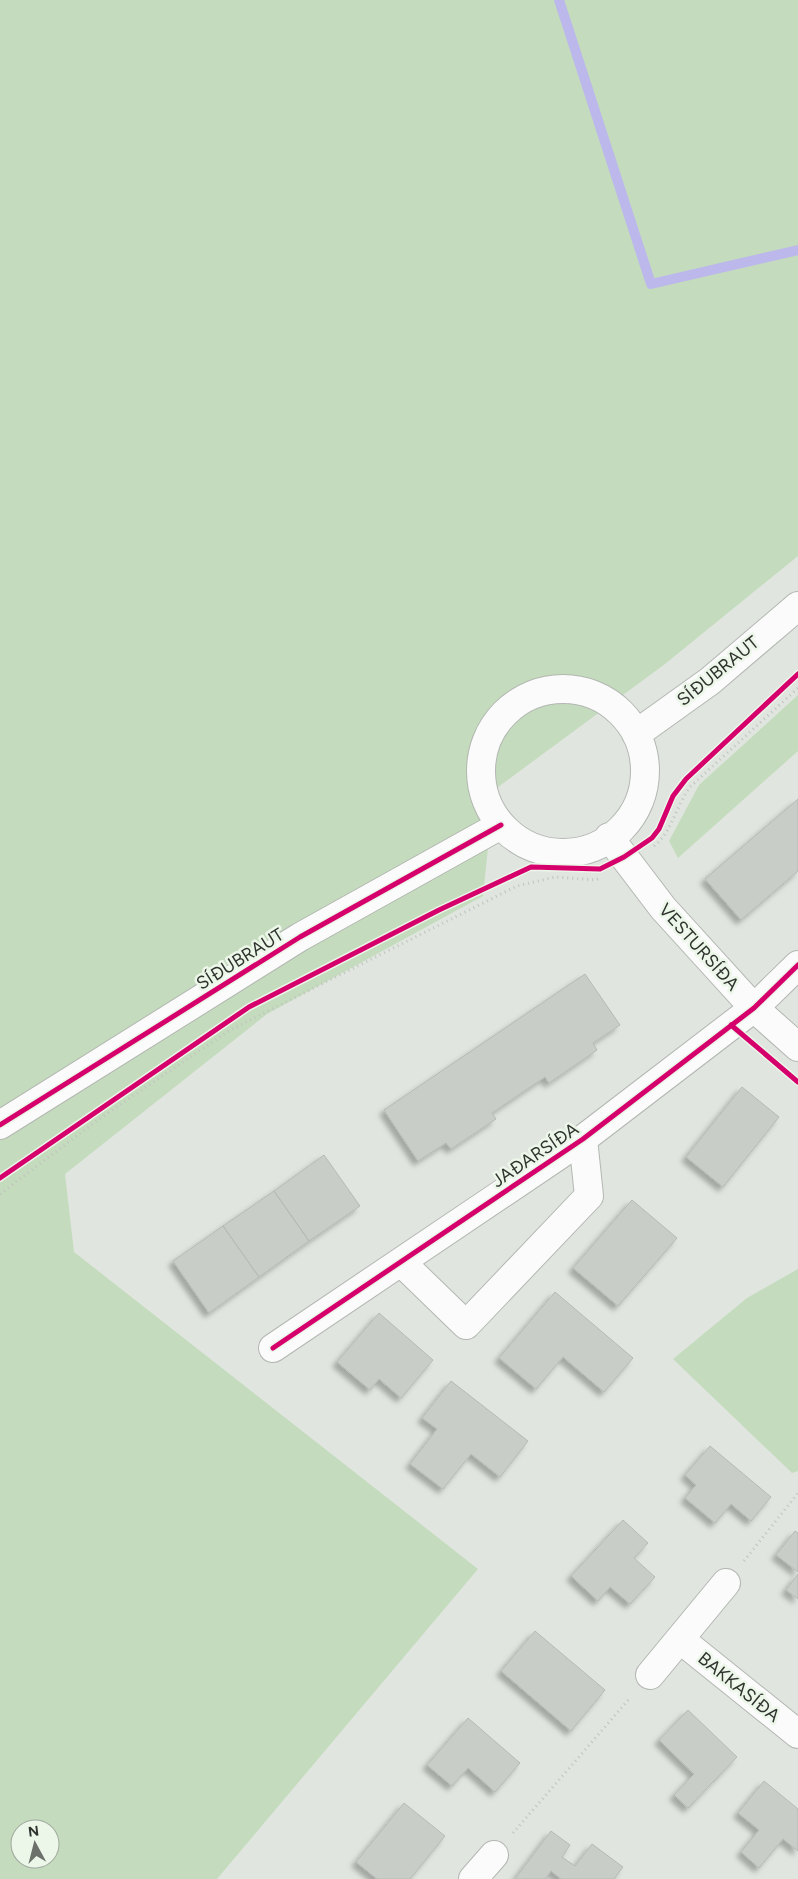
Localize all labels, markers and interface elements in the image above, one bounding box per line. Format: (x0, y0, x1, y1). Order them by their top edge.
street label: SÍÐUBRAUT (673, 631, 763, 711)
street label: VESTURSÍÐA (654, 899, 744, 995)
street label: SÍÐUBRAUT (192, 923, 288, 995)
street label: JAÐARSÍÐA (487, 1118, 583, 1192)
street label: BAKKASÍÐA (694, 1647, 784, 1727)
north arrow (10, 1819, 60, 1869)
text: N (27, 1822, 40, 1841)

